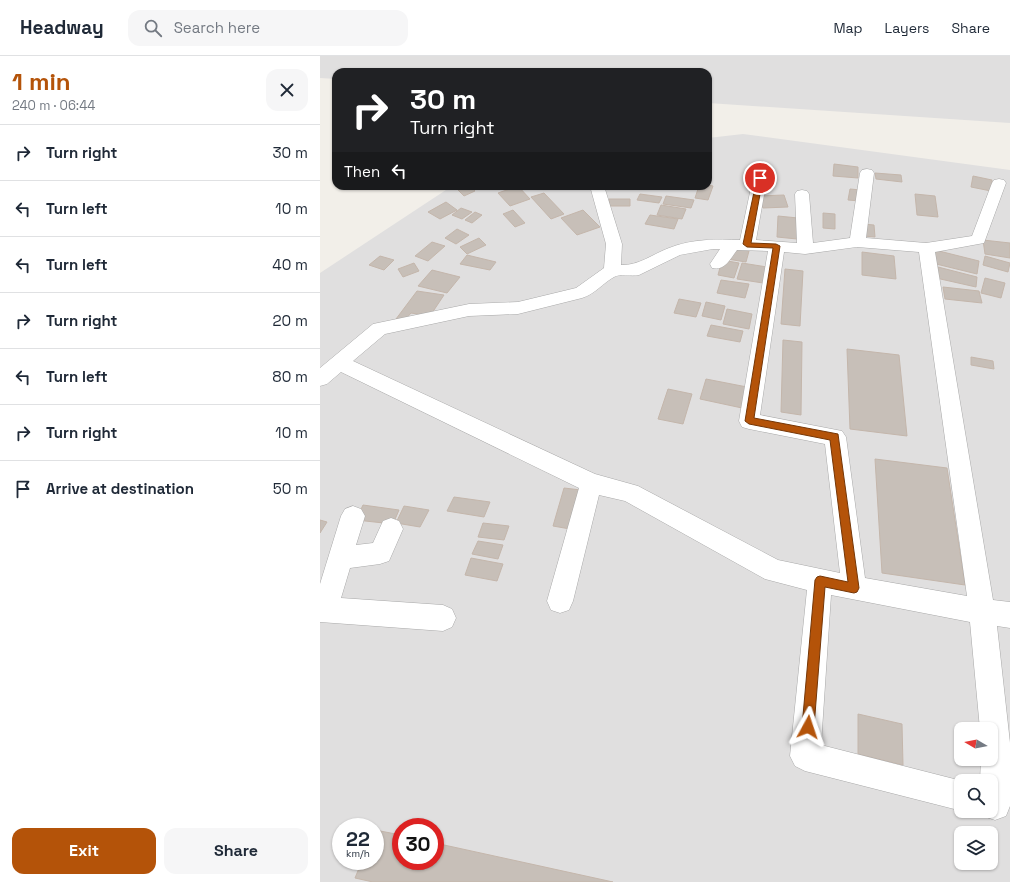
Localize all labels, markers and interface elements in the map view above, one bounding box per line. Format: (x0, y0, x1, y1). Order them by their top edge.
search box (128, 10, 408, 46)
text: Headway (20, 15, 104, 40)
icon: search (142, 17, 164, 39)
text: Search here (174, 18, 260, 37)
text: Map (833, 19, 863, 37)
text: Layers (885, 19, 929, 37)
text: Share (951, 19, 990, 37)
text: 1 min (12, 66, 71, 97)
button: close (266, 69, 308, 111)
text: 30 m (410, 81, 476, 117)
icon: right (344, 84, 396, 136)
text: 240 m · 06:44 (12, 97, 95, 114)
text: Turn right (410, 116, 494, 139)
icon: right (12, 142, 34, 164)
text: Turn right (46, 143, 117, 162)
text: 30 m (273, 143, 308, 162)
icon: left (388, 160, 410, 182)
pin (743, 161, 777, 195)
text: Then (344, 162, 380, 181)
icon: arrive (749, 167, 771, 189)
icon: left (12, 198, 34, 220)
text: Turn left (46, 199, 108, 218)
text: 10 m (275, 199, 308, 218)
icon: left (12, 254, 34, 276)
text: Turn left (46, 255, 108, 274)
text: 40 m (272, 255, 308, 274)
icon: right (12, 310, 34, 332)
text: Turn right (46, 311, 117, 330)
text: 20 m (273, 311, 308, 330)
icon: left (12, 366, 34, 388)
text: Turn left (46, 367, 108, 386)
text: 80 m (272, 367, 308, 386)
icon: right (12, 422, 34, 444)
text: Turn right (46, 423, 117, 442)
text: 10 m (275, 423, 308, 442)
icon: arrive (12, 478, 34, 500)
text: Arrive at destination (46, 479, 194, 498)
text: 50 m (273, 479, 308, 498)
position arrow (787, 706, 829, 748)
north arrow (954, 722, 998, 766)
map controls (954, 722, 998, 870)
button: search (954, 774, 998, 818)
speed limit sign: 30 (392, 818, 444, 870)
text: 22 (346, 826, 370, 852)
button: layers (954, 826, 998, 870)
button: Exit (12, 828, 156, 874)
button: Share (164, 828, 308, 874)
text: km/h (346, 847, 370, 860)

